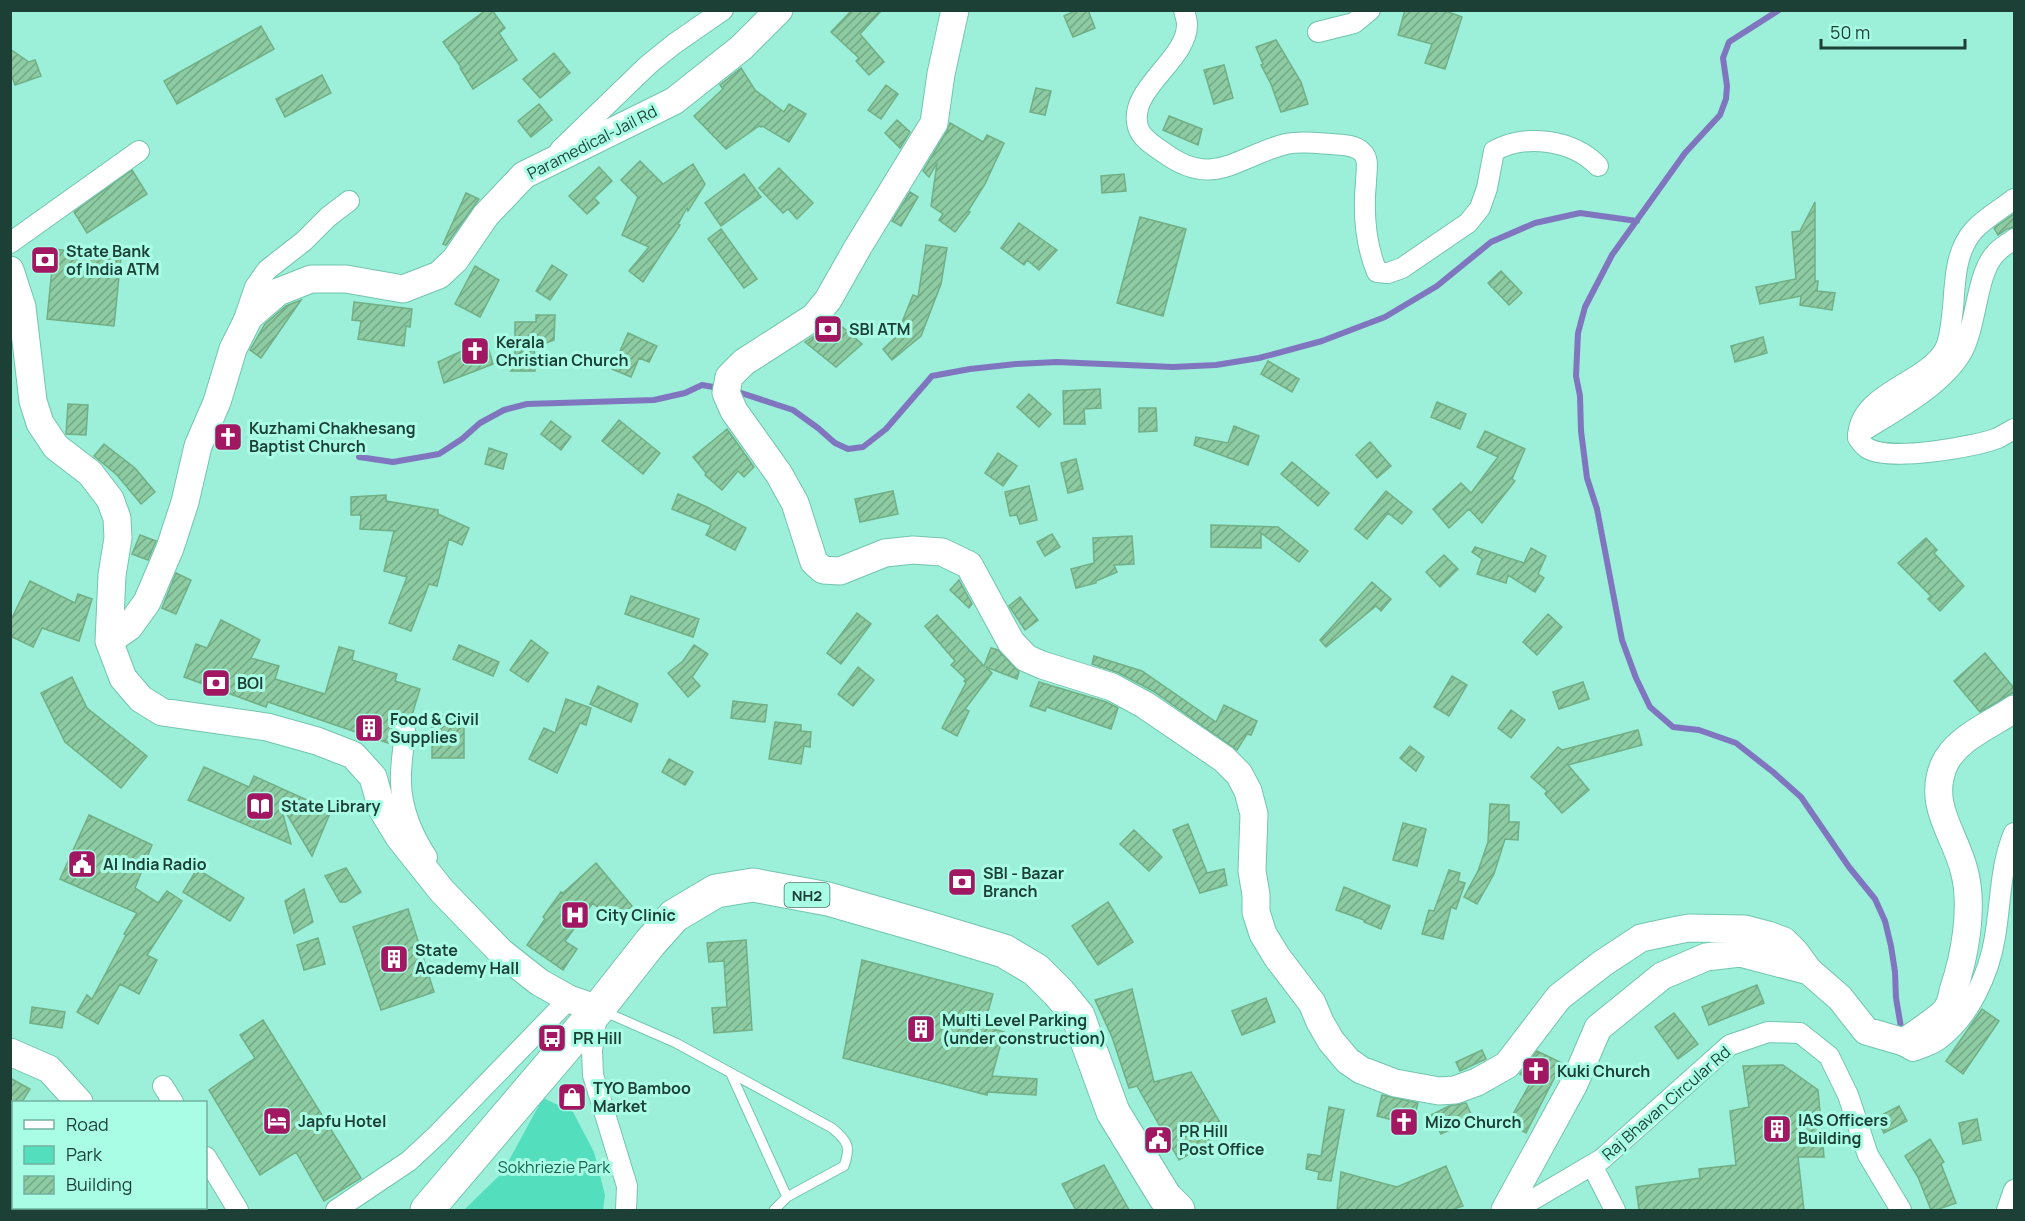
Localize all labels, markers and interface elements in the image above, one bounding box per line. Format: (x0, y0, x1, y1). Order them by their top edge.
scale bar (1821, 12, 1965, 50)
text: 50 m (1830, 20, 1870, 44)
street label: Paramedical-Jail Rd (523, 100, 661, 184)
place label: State Bank of India ATM (66, 240, 159, 280)
bank icon: State Bank of India ATM (29, 244, 61, 276)
bank icon: SBI ATM (812, 313, 844, 345)
place label: SBI ATM (849, 318, 910, 340)
place label: Kerala Christian Church (496, 331, 628, 371)
church icon: Kerala Christian Church (459, 335, 491, 367)
place label: Kuzhami Chakhesang Baptist Church (249, 417, 416, 457)
church icon: Kuzhami Chakhesang Baptist Church (212, 421, 244, 453)
bank icon: BOI (200, 667, 232, 699)
place label: BOI (237, 672, 264, 694)
place label: Food & Civil Supplies (390, 708, 479, 748)
building icon: Food & Civil Supplies (353, 712, 385, 744)
library icon: State Library (244, 790, 276, 822)
place label: State Library (281, 795, 380, 817)
public building icon: Al India Radio (66, 848, 98, 880)
place label: Al India Radio (103, 853, 207, 875)
place label: SBI - Bazar Branch (983, 862, 1064, 902)
bank icon: SBI - Bazar Branch (946, 866, 978, 898)
road number: NH2 (784, 883, 830, 907)
hospital icon: City Clinic (559, 899, 591, 931)
place label: City Clinic (596, 904, 676, 926)
place label: State Academy Hall (415, 939, 519, 979)
building icon: State Academy Hall (378, 943, 410, 975)
place label: Multi Level Parking (under construction) (942, 1009, 1107, 1049)
building icon: Multi Level Parking (under construction) (905, 1013, 937, 1045)
bus stop icon: PR Hill (536, 1022, 568, 1054)
place label: PR Hill (573, 1027, 622, 1049)
street label: Raj Bhavan Circular Rd (1597, 1041, 1735, 1165)
church icon: Kuki Church (1520, 1055, 1552, 1087)
place label: Kuki Church (1557, 1060, 1650, 1082)
place label: TYO Bamboo Market (593, 1077, 691, 1117)
shop icon: TYO Bamboo Market (556, 1081, 588, 1113)
legend (12, 1101, 207, 1209)
hotel icon: Japfu Hotel (261, 1105, 293, 1137)
church icon: Mizo Church (1388, 1106, 1420, 1138)
place label: IAS Officers Building (1798, 1109, 1888, 1149)
place label: Japfu Hotel (298, 1110, 386, 1132)
place label: Mizo Church (1425, 1111, 1521, 1133)
text: Road (66, 1112, 109, 1136)
building icon: IAS Officers Building (1761, 1113, 1793, 1145)
place label: PR Hill Post Office (1179, 1120, 1265, 1160)
public building icon: PR Hill Post Office (1142, 1124, 1174, 1156)
text: Park (66, 1142, 103, 1166)
park label: Sokhriezie Park (498, 1156, 611, 1178)
text: Building (66, 1172, 132, 1196)

